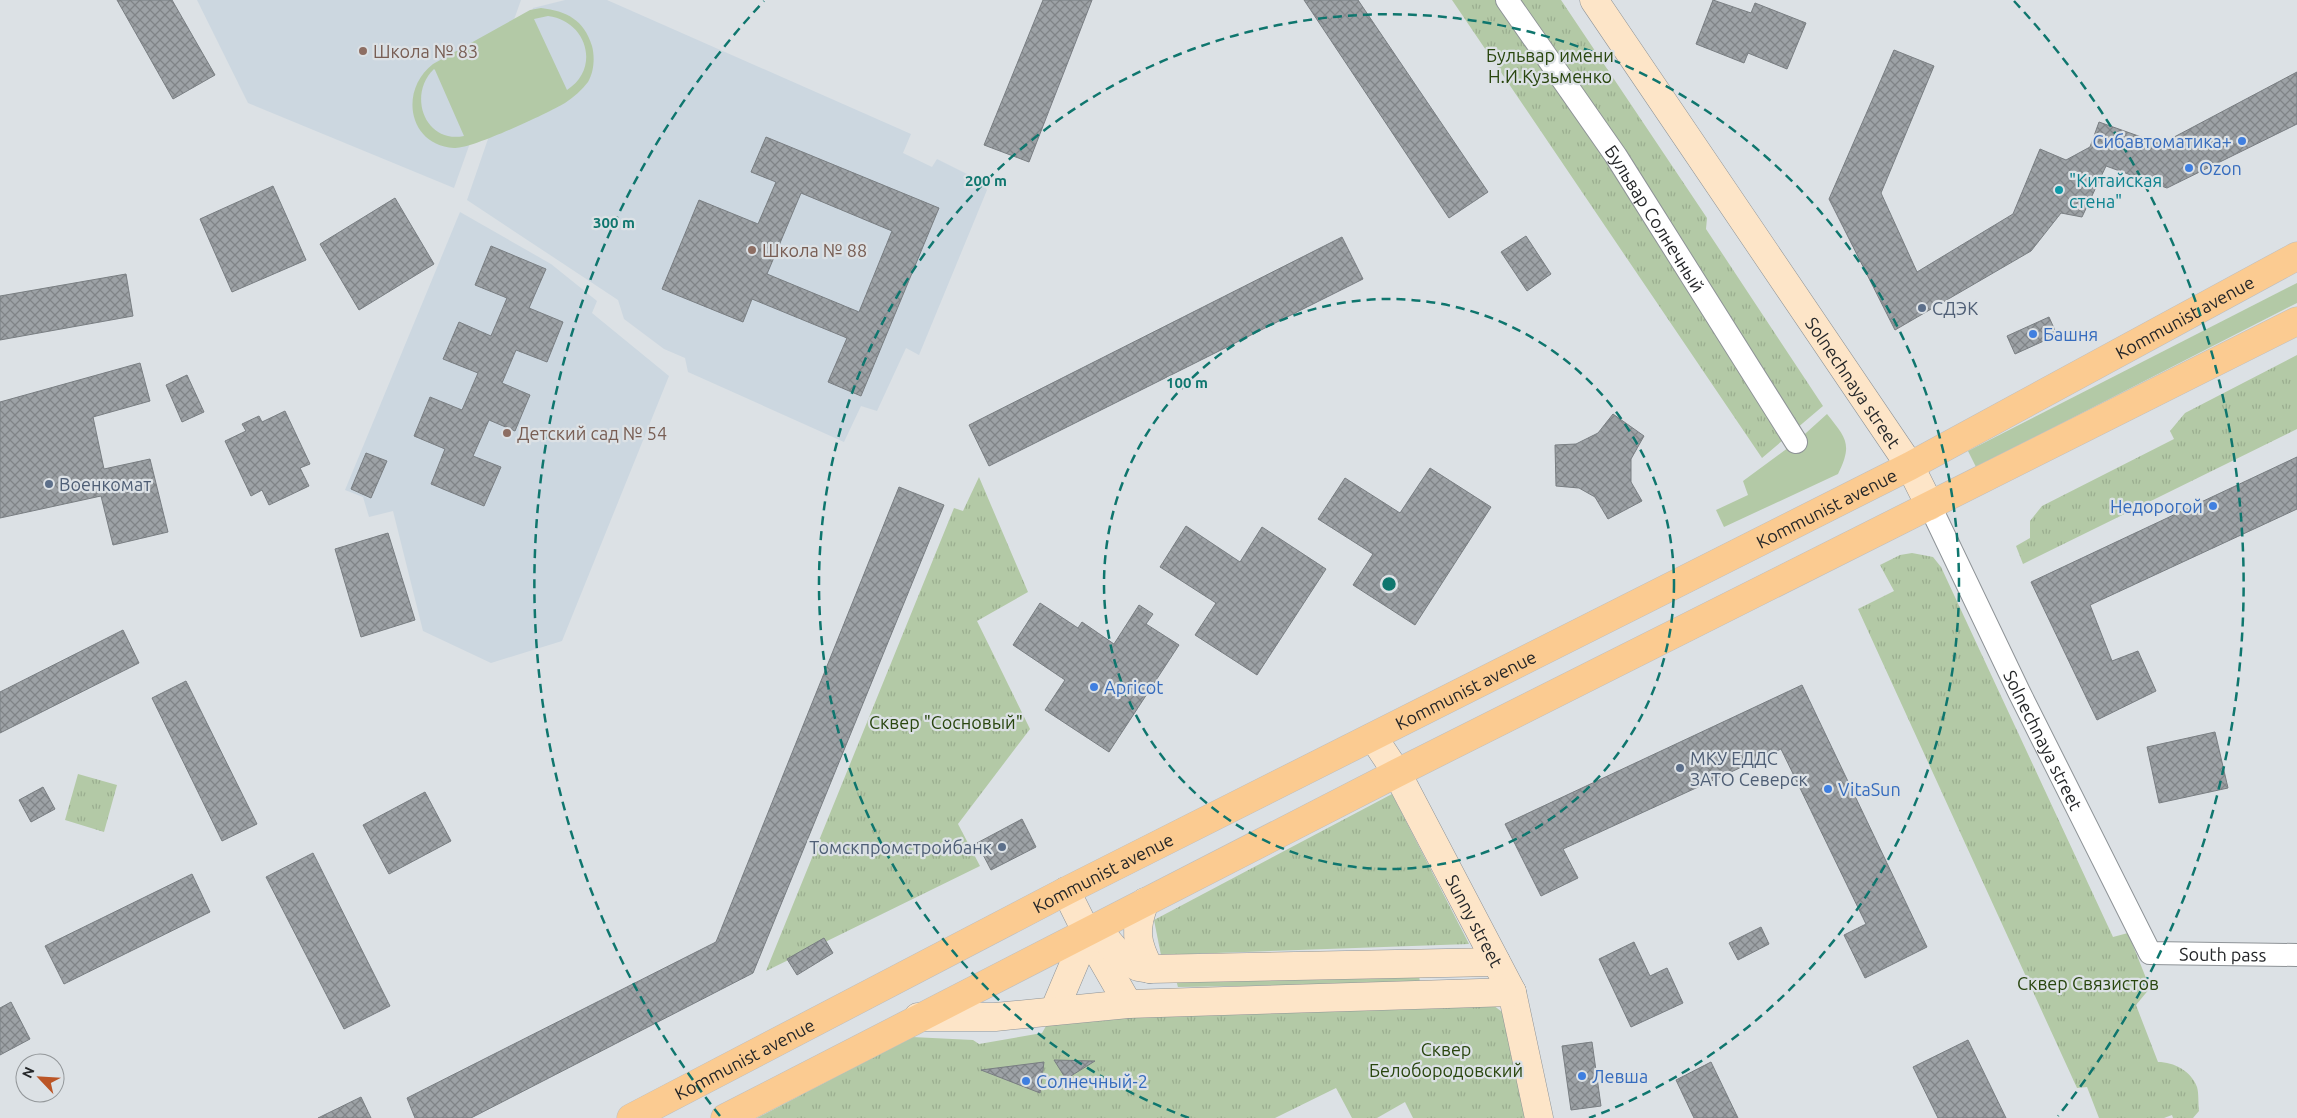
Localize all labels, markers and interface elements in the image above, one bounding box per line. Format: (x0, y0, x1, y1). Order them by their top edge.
place label: Школа № 83 (373, 41, 478, 61)
marker: Школа № 83 (357, 45, 369, 57)
park label: Бульвар имени Н.И.Кузьменко (1486, 45, 1614, 86)
place label: Сибавтоматика+ (2092, 131, 2232, 151)
marker: Сибавтоматика+ (2236, 135, 2248, 147)
street label: Бульвар Солнечный (1601, 141, 1709, 296)
place label: Ozon (2199, 158, 2242, 178)
marker: Ozon (2183, 162, 2195, 174)
place label: "Китайская стена" (2069, 170, 2162, 211)
text: 200 m (965, 172, 1007, 189)
marker: "Китайская стена" (2053, 184, 2065, 196)
text: 300 m (593, 214, 635, 231)
place label: Школа № 88 (762, 240, 867, 260)
marker: Школа № 88 (746, 244, 758, 256)
street label: Kommunist avenue (2112, 271, 2257, 363)
place label: СДЭК (1932, 298, 1978, 318)
marker: СДЭК (1916, 302, 1928, 314)
street label: Solnechnaya street (1802, 313, 1905, 452)
place label: Башня (2043, 324, 2098, 344)
marker: Башня (2027, 328, 2039, 340)
text: 100 m (1166, 374, 1208, 391)
place label: Детский сад № 54 (517, 423, 667, 443)
marker: Детский сад № 54 (501, 427, 513, 439)
street label: Kommunist avenue (1753, 464, 1900, 552)
place label: Военкомат (59, 474, 151, 494)
marker: Военкомат (43, 478, 55, 490)
place label: Недорогой (2110, 496, 2203, 516)
marker: Недорогой (2207, 500, 2219, 512)
centre of rings (1380, 575, 1398, 593)
street label: Kommunist avenue (1392, 646, 1539, 734)
street label: Solnechnaya street (2000, 667, 2087, 813)
place label: Apricot (1104, 677, 1163, 697)
marker: Apricot (1088, 681, 1100, 693)
park label: Сквер "Сосновый" (869, 712, 1023, 732)
place label: МКУ ЕДДС ЗАТО Северск (1690, 748, 1808, 789)
marker: МКУ ЕДДС ЗАТО Северск (1674, 762, 1686, 774)
place label: VitaSun (1838, 779, 1901, 799)
marker: VitaSun (1822, 783, 1834, 795)
street label: Kommunist avenue (1029, 829, 1177, 917)
place label: Томскпромстройбанк (809, 837, 992, 857)
marker: Томскпромстройбанк (996, 841, 1008, 853)
street label: Sunny street (1442, 871, 1507, 970)
street label: South pass (2179, 943, 2267, 965)
park label: Сквер Связистов (2017, 973, 2159, 993)
street label: Kommunist avenue (671, 1014, 818, 1103)
park label: Сквер Белобородовский (1369, 1039, 1523, 1080)
north arrow (15, 1053, 65, 1103)
text: N (19, 1064, 38, 1081)
place label: Левша (1592, 1066, 1648, 1086)
marker: Левша (1576, 1070, 1588, 1082)
place label: Солнечный-2 (1036, 1071, 1148, 1091)
marker: Солнечный-2 (1020, 1075, 1032, 1087)

